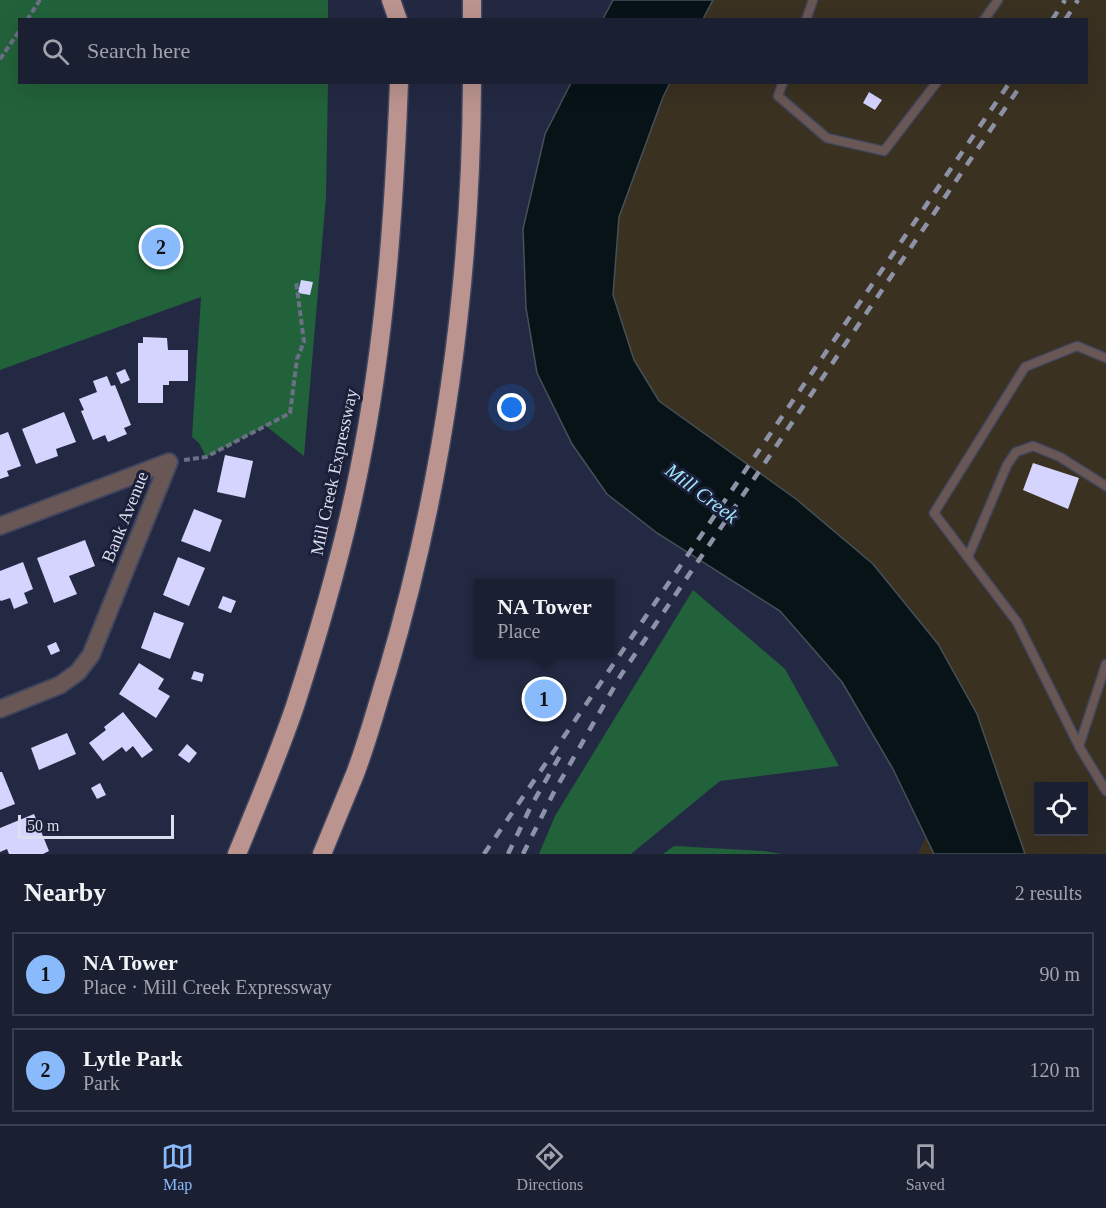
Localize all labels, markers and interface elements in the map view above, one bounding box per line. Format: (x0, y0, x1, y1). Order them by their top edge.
search box (18, 18, 1088, 84)
icon: search (39, 35, 72, 68)
text: Search here (87, 38, 190, 63)
pin: 2 (142, 224, 180, 270)
street label: Mill Creek Expressway (307, 387, 361, 557)
your location (497, 393, 526, 422)
water label: Mill Creek (661, 458, 744, 528)
street label: Bank Avenue (98, 469, 152, 565)
popup (474, 579, 615, 657)
text: NA Tower (497, 594, 592, 619)
text: Place (497, 620, 540, 642)
pin: 1 (524, 676, 564, 722)
map controls (1034, 782, 1088, 836)
button: locate (1034, 782, 1088, 836)
scale bar (18, 812, 174, 840)
text: 50 m (27, 817, 59, 834)
text: Nearby (24, 878, 106, 907)
text: 2 results (1015, 882, 1082, 904)
text: NA Tower (83, 950, 178, 975)
text: 1 (41, 963, 51, 985)
text: 90 m (1039, 963, 1080, 985)
text: Place · Mill Creek Expressway (83, 976, 332, 998)
text: Lytle Park (83, 1046, 183, 1071)
text: 2 (41, 1059, 51, 1081)
text: 120 m (1029, 1059, 1080, 1081)
text: Park (83, 1072, 120, 1094)
tab: Map (161, 1140, 194, 1194)
tab: Directions (517, 1140, 583, 1194)
tab: Saved (906, 1140, 945, 1194)

